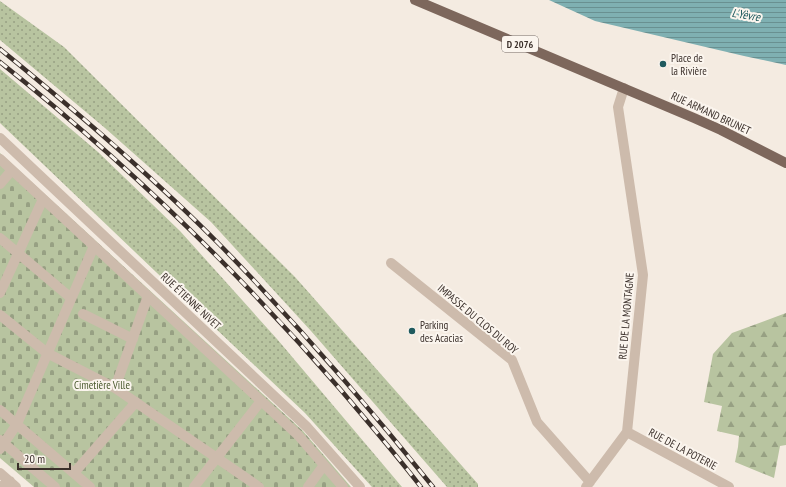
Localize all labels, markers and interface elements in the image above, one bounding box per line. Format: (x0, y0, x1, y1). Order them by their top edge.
water label: L'Yèvre (731, 5, 762, 24)
road number: D 2076 (502, 36, 538, 52)
place label: Place de la Rivière (671, 51, 707, 78)
marker: Place de la Rivière (658, 59, 668, 69)
street label: RUE ARMAND BRUNET (669, 88, 753, 138)
street label: RUE ÉTIENNE NIVET (158, 270, 224, 332)
street label: RUE DE LA MONTAGNE (615, 272, 637, 360)
street label: IMPASSE DU CLOS DU ROY (435, 281, 521, 357)
place label: Parking des Acacias (420, 318, 463, 345)
marker: Parking des Acacias (407, 326, 417, 336)
park label: Cimetière Ville (74, 378, 130, 392)
street label: RUE DE LA POTERIE (646, 425, 720, 473)
scale bar (18, 445, 70, 471)
text: 20 m (24, 451, 45, 466)

